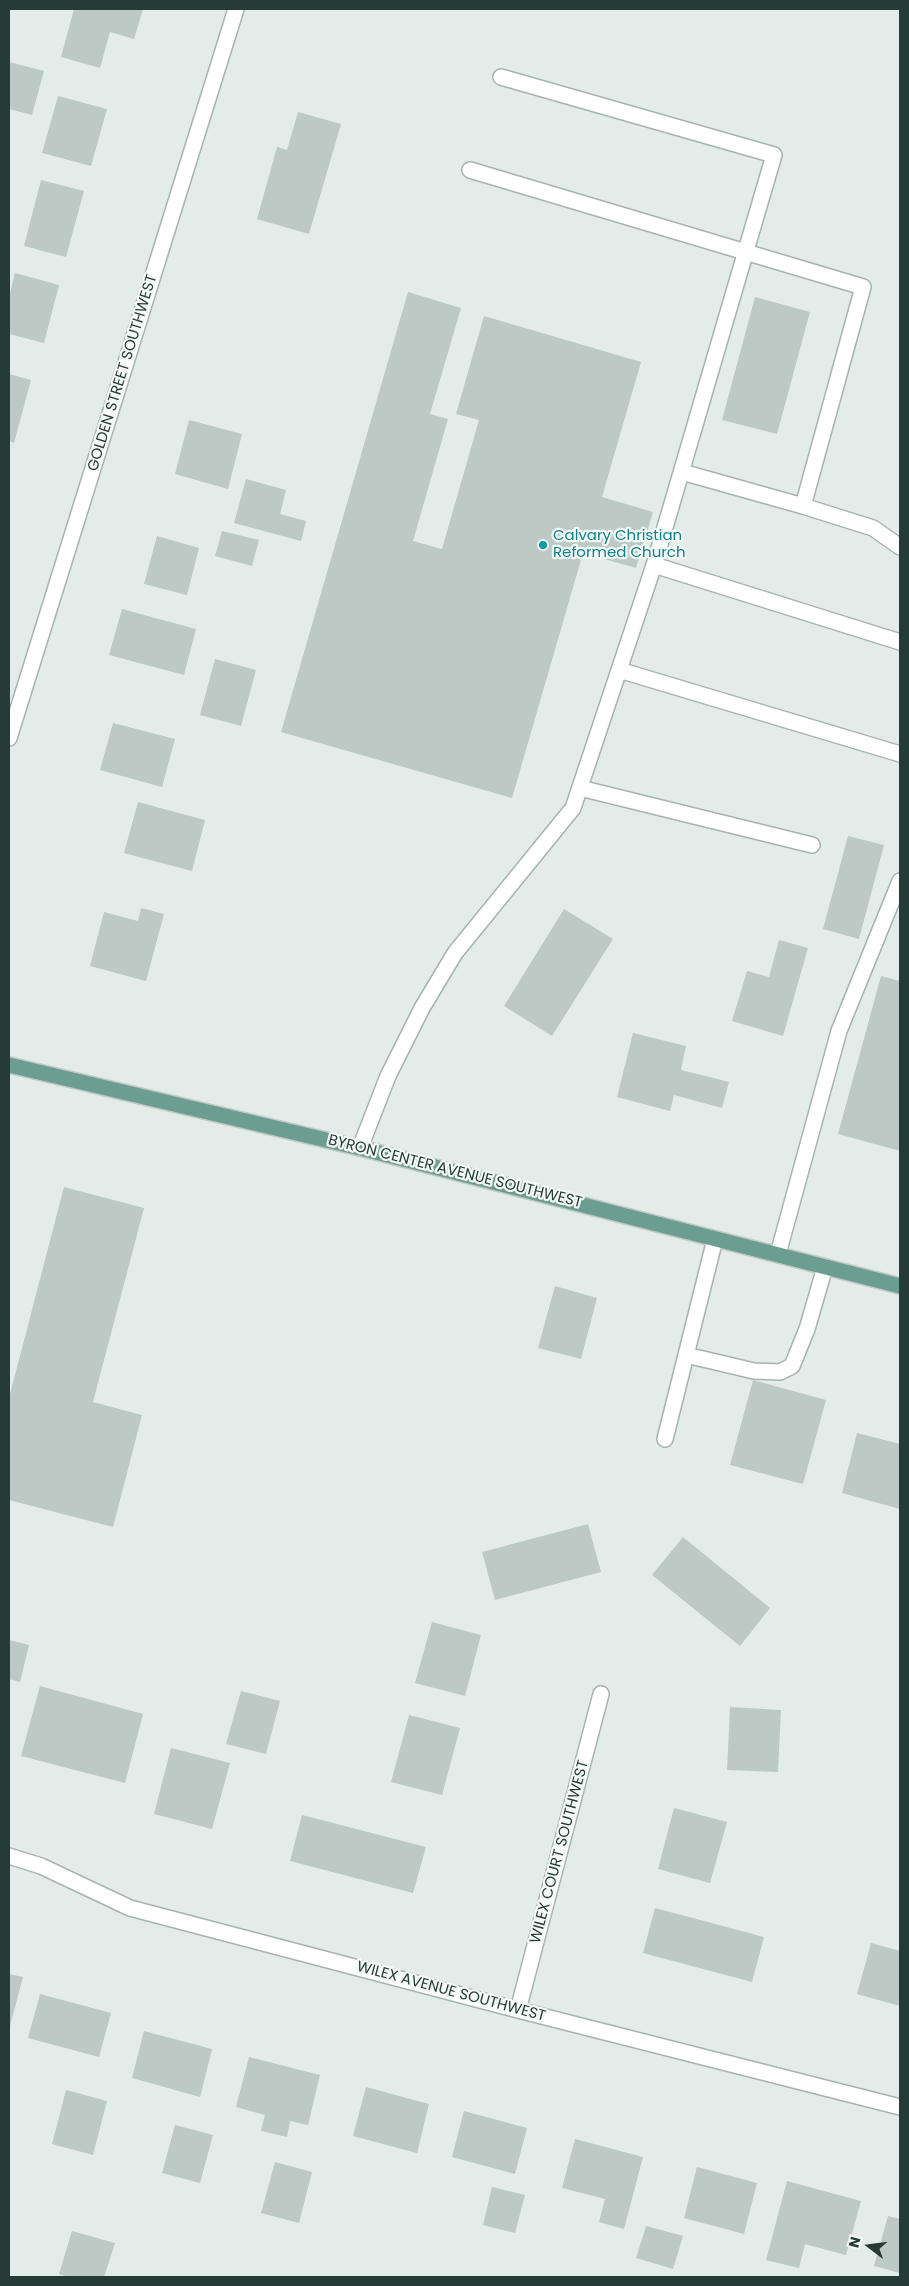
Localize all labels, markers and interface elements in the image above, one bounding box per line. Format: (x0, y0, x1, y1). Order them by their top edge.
street label: GOLDEN STREET SOUTHWEST (84, 272, 162, 474)
place label: Calvary Christian Reformed Church (553, 527, 686, 562)
marker: Calvary Christian Reformed Church (537, 539, 549, 551)
street label: BYRON CENTER AVENUE SOUTHWEST (326, 1132, 584, 1212)
street label: WILEX COURT SOUTHWEST (527, 1758, 593, 1946)
street label: WILEX AVENUE SOUTHWEST (355, 1958, 547, 2026)
north arrow (844, 2221, 894, 2271)
text: N (843, 2234, 866, 2250)

